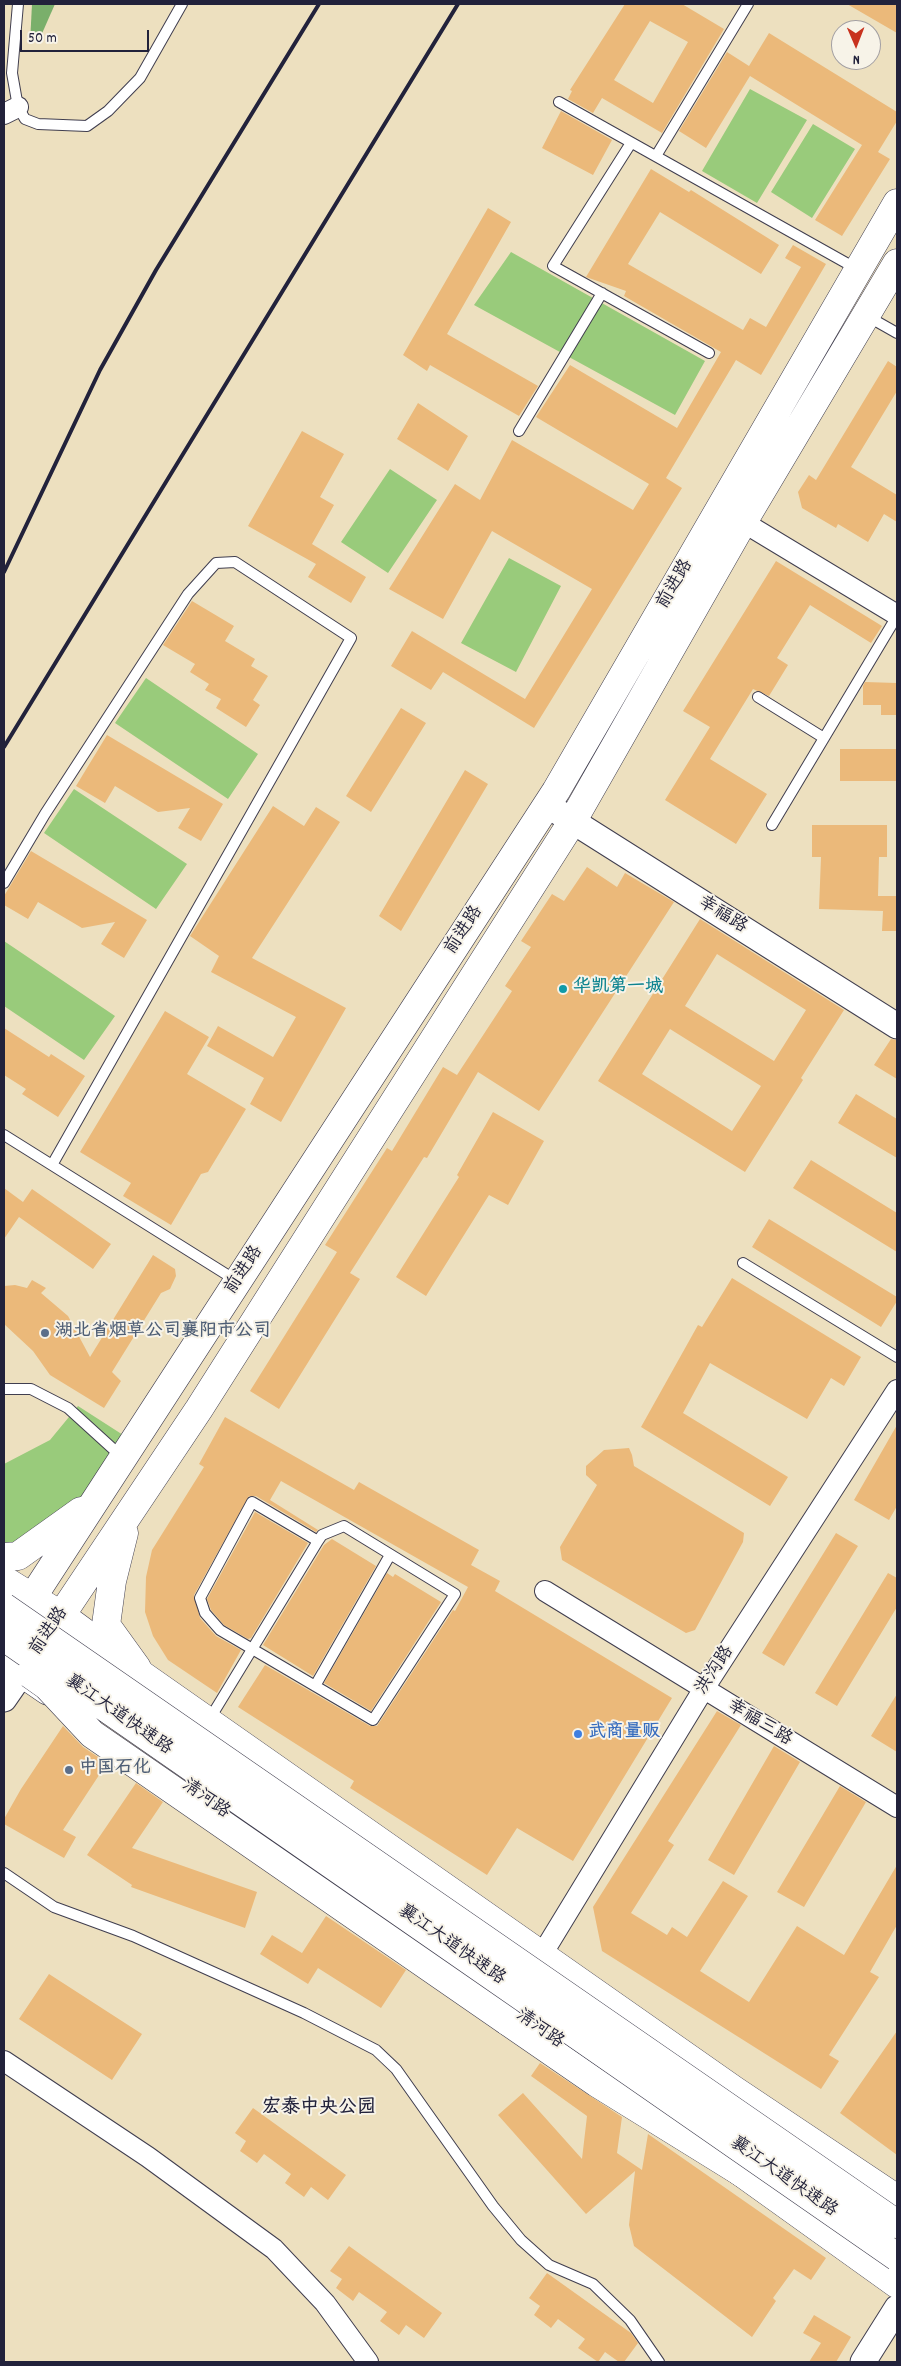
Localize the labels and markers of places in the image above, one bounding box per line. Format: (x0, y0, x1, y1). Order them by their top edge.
place label: 华凯第一城 (573, 978, 663, 1000)
marker: 华凯第一城 (557, 983, 569, 995)
place label: 湖北省烟草公司襄阳市公司 (55, 1322, 271, 1344)
marker: 湖北省烟草公司襄阳市公司 (39, 1327, 51, 1339)
place label: 武商量贩 (588, 1723, 660, 1745)
marker: 武商量贩 (572, 1728, 584, 1740)
place label: 中国石化 (79, 1759, 151, 1781)
marker: 中国石化 (63, 1764, 75, 1776)

